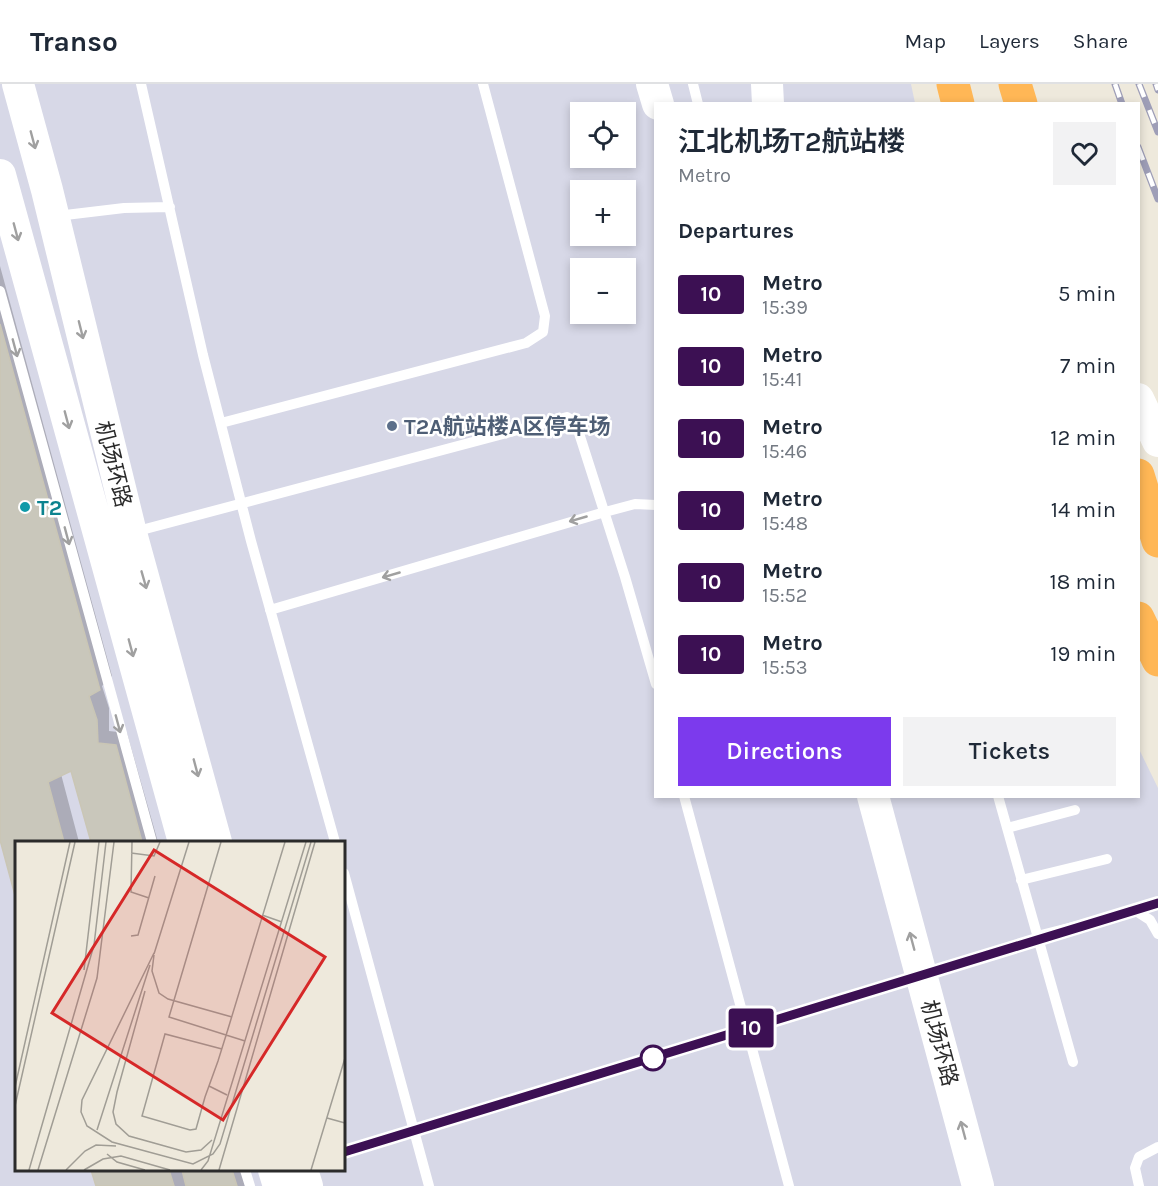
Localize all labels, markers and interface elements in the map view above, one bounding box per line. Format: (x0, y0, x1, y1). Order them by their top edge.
text: Transo (30, 25, 118, 58)
text: Map (904, 29, 946, 53)
text: Layers (979, 29, 1040, 53)
text: Share (1073, 29, 1128, 53)
map controls (570, 102, 636, 324)
button: locate (570, 102, 636, 168)
button: heart (1053, 122, 1116, 185)
text: 江北机场T2航站楼 (678, 125, 905, 158)
one-way arrow (28, 131, 40, 150)
text: Metro (678, 164, 731, 187)
button: + (570, 180, 636, 246)
text: Departures (678, 218, 794, 244)
one-way arrow (10, 222, 22, 241)
button: − (570, 258, 636, 324)
text: Metro (762, 270, 823, 296)
text: 5 min (1058, 281, 1116, 307)
text: 10 (701, 282, 721, 306)
text: 15:39 (762, 296, 808, 319)
one-way arrow (75, 320, 87, 339)
one-way arrow (10, 338, 22, 357)
text: Metro (762, 342, 823, 368)
text: 7 min (1060, 353, 1116, 379)
text: 10 (701, 354, 721, 378)
text: 15:41 (762, 368, 802, 391)
one-way arrow (62, 410, 74, 429)
place label: T2A航站楼A区停车场 (404, 414, 611, 440)
text: Metro (762, 414, 823, 440)
street label: 机场环路 (90, 418, 136, 510)
marker: T2A航站楼A区停车场 (385, 419, 399, 433)
text: 12 min (1050, 425, 1116, 451)
text: 10 (701, 426, 721, 450)
text: 15:46 (762, 440, 807, 463)
text: Metro (762, 486, 823, 512)
place label: T2 (37, 495, 62, 521)
text: 14 min (1051, 497, 1116, 523)
text: 10 (701, 498, 721, 522)
marker: T2 (18, 500, 32, 514)
text: 15:48 (762, 512, 808, 535)
one-way arrow (569, 514, 588, 525)
one-way arrow (62, 526, 73, 545)
text: Metro (762, 558, 823, 584)
text: 18 min (1050, 569, 1116, 595)
one-way arrow (139, 570, 150, 589)
one-way arrow (382, 570, 401, 581)
text: 10 (701, 570, 721, 594)
text: 15:52 (762, 584, 807, 607)
text: Metro (762, 630, 823, 656)
one-way arrow (125, 638, 137, 657)
text: 19 min (1050, 641, 1116, 667)
text: 10 (701, 642, 721, 666)
text: 15:53 (762, 656, 808, 679)
one-way arrow (113, 714, 125, 733)
button: Directions (678, 717, 891, 786)
button: Tickets (903, 717, 1116, 786)
one-way arrow (191, 758, 202, 777)
inset map (15, 841, 345, 1171)
one-way arrow (906, 932, 918, 951)
street label: 机场环路 (915, 997, 963, 1089)
line badge: 10 (724, 1008, 778, 1048)
text: 10 (741, 1016, 761, 1040)
unlabelled marker (640, 1045, 666, 1071)
one-way arrow (957, 1120, 968, 1139)

